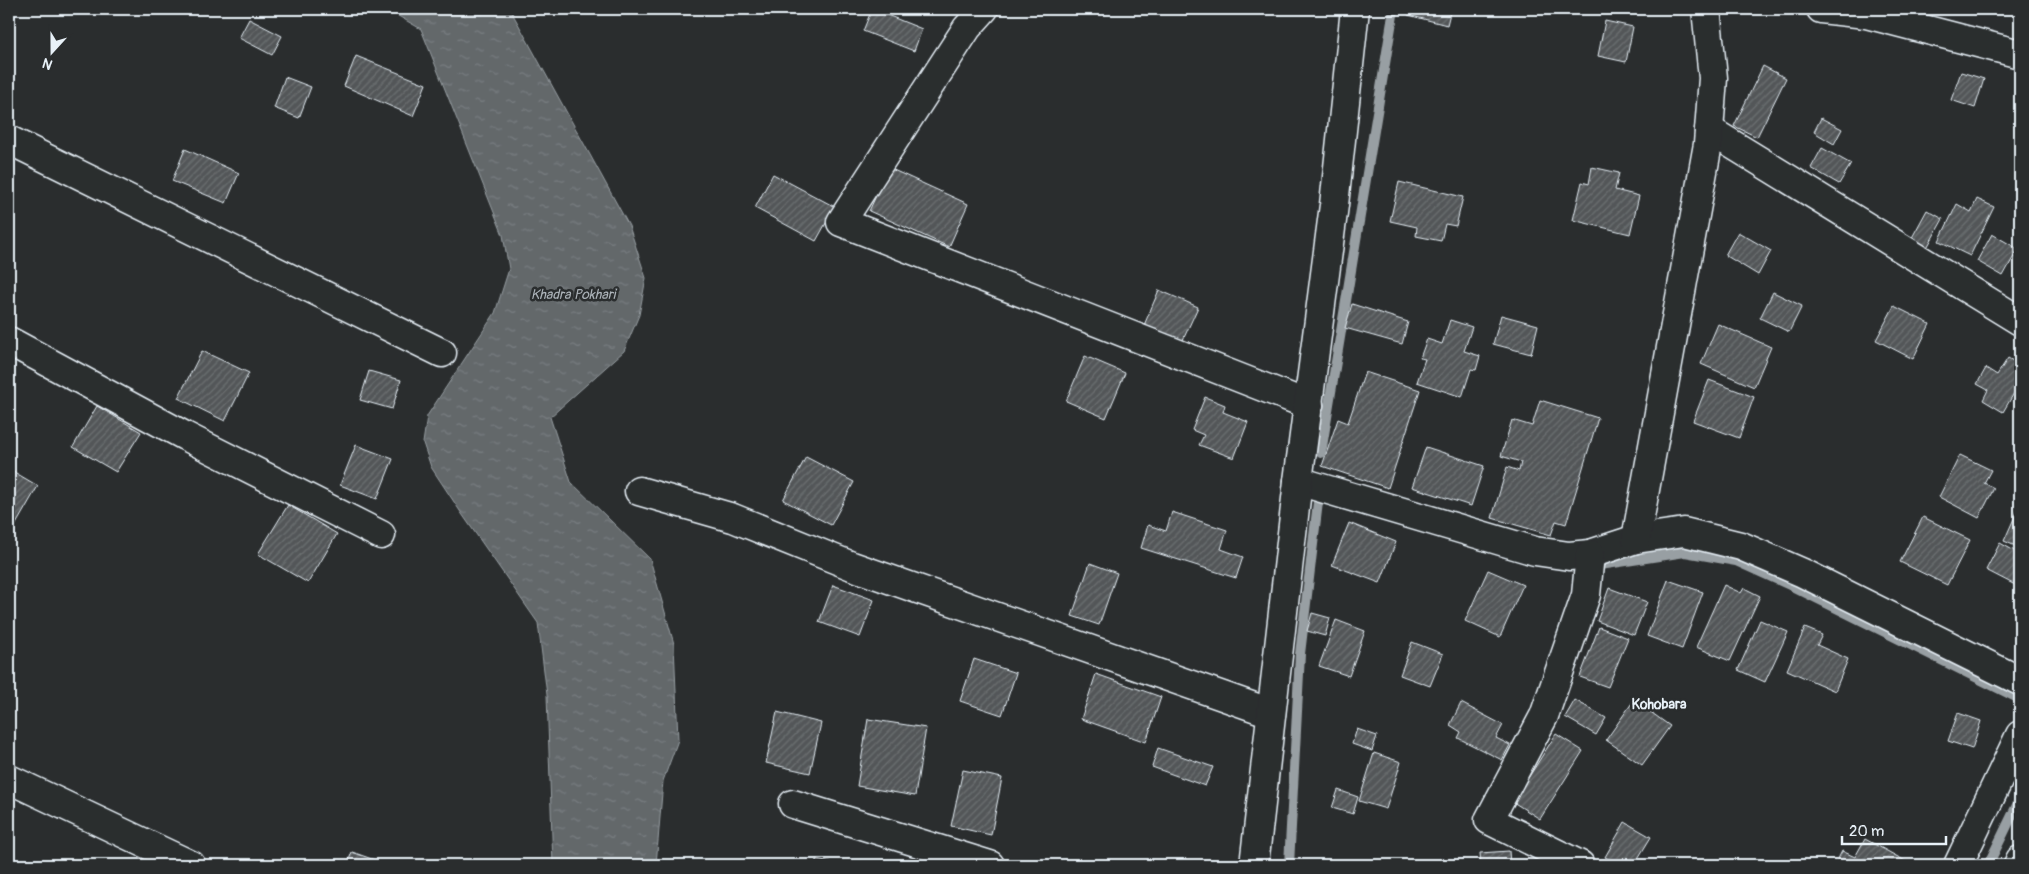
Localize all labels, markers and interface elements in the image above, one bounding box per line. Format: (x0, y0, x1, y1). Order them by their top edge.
north arrow (28, 28, 78, 78)
text: N (40, 54, 55, 73)
water label: Khadra Pokhari (531, 286, 618, 303)
district label: Kohobara (1632, 696, 1687, 713)
scale bar (1842, 814, 1945, 846)
text: 20 m (1849, 822, 1884, 841)

